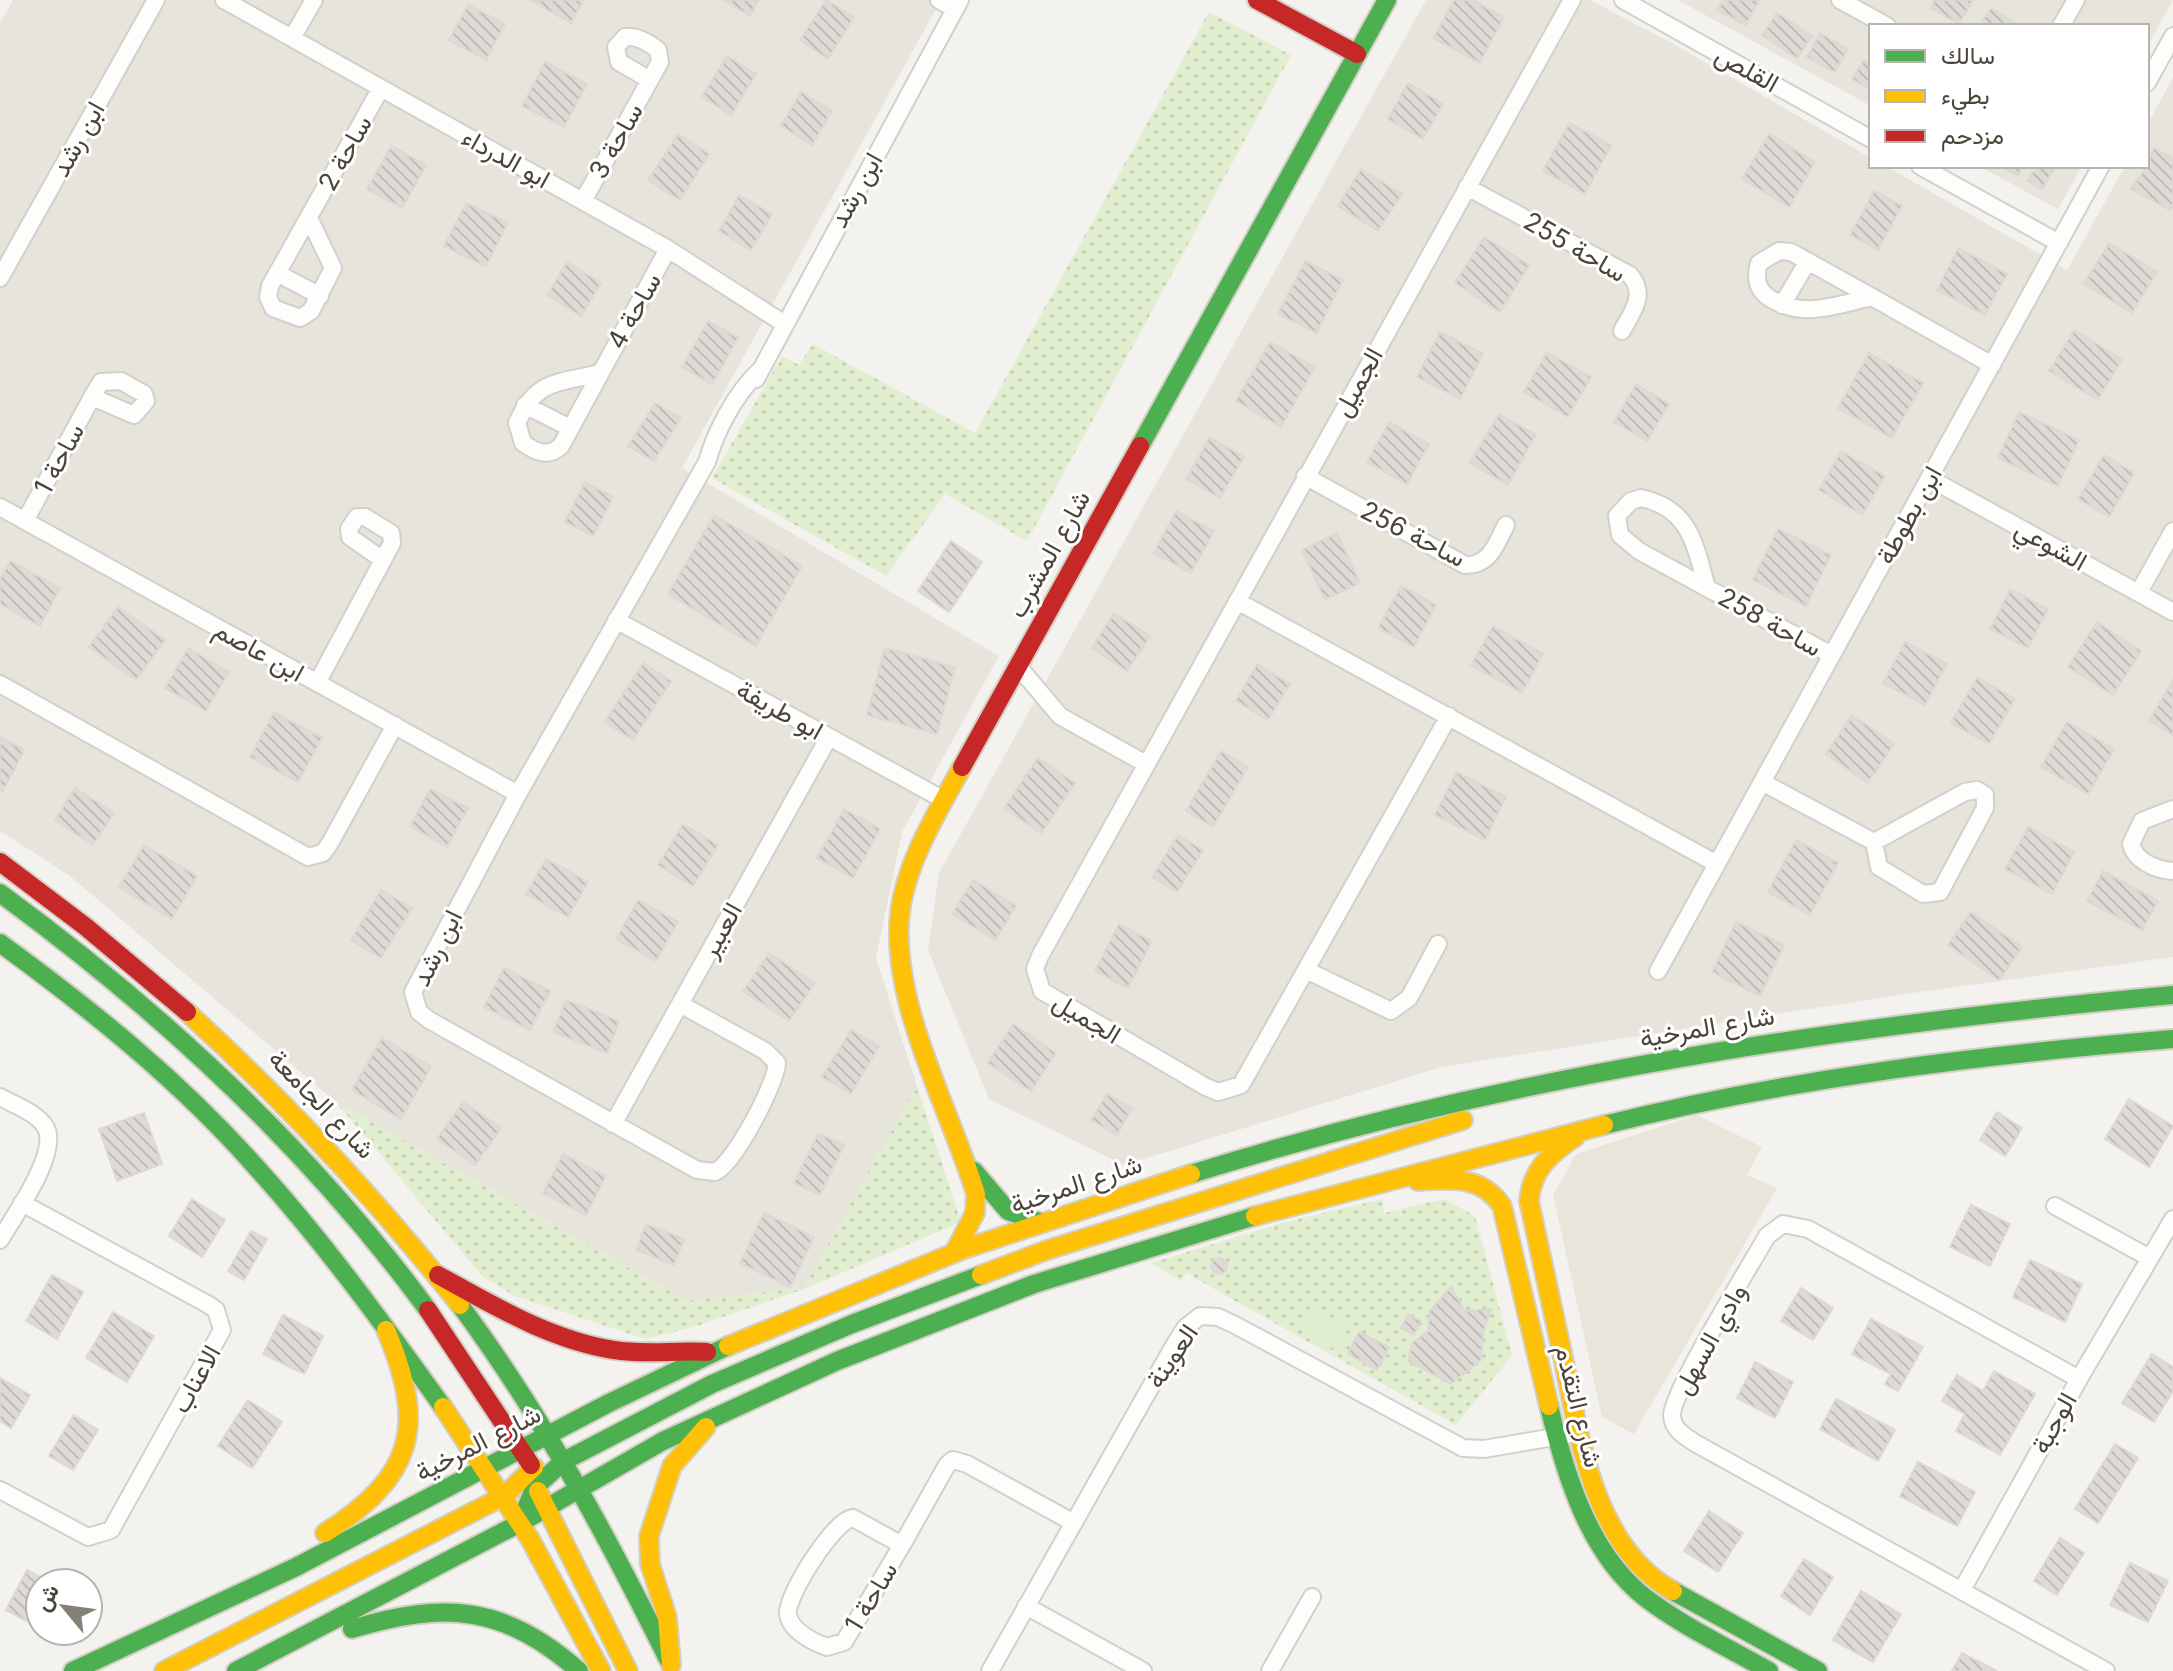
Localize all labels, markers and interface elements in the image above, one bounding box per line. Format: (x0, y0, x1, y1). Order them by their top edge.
legend (1869, 24, 2149, 168)
street label: القلص (1710, 39, 1784, 99)
text: سالك (1941, 41, 1995, 70)
text: بطيء (1941, 81, 1990, 115)
street label: ابن رشد (44, 96, 112, 182)
street label: ساحة 3 (582, 98, 649, 184)
street label: ساحة 2 (311, 110, 378, 196)
street label: ابو الدرداء (456, 121, 556, 195)
text: مزدحم (1941, 121, 2004, 152)
street label: ابن رشد (822, 147, 890, 233)
street label: ساحة 255 (1519, 205, 1632, 288)
street label: ساحة 4 (600, 267, 667, 354)
street label: الجميل (1326, 342, 1390, 422)
street label: ساحة 1 (27, 418, 90, 500)
street label: ابن بطوطة (1869, 460, 1949, 570)
street label: شارع المشرب (1001, 485, 1099, 624)
street label: ساحة 256 (1356, 494, 1471, 573)
street label: الشوعي (2007, 512, 2093, 582)
street label: ساحة 258 (1713, 581, 1827, 663)
street label: ابن عاصم (208, 613, 310, 690)
street label: ابو طريفة (731, 673, 829, 747)
street label: العبير (693, 897, 749, 964)
street label: ابن رشد (405, 905, 469, 991)
street label: الجميل (1047, 985, 1127, 1051)
street label: شارع المرخية (1637, 999, 1777, 1057)
street label: شارع الجامعة (260, 1043, 382, 1167)
street label: شارع المرخية (1006, 1148, 1146, 1222)
street label: وادي السهل (1667, 1278, 1758, 1402)
street label: العوينة (1139, 1318, 1205, 1394)
street label: الاعناب (164, 1339, 227, 1418)
street label: شارع التقدم (1546, 1341, 1610, 1471)
street label: الوجبة (2024, 1387, 2084, 1459)
street label: شارع المرخية (410, 1398, 547, 1490)
street label: ساحة 1 (838, 1556, 903, 1637)
north arrow (24, 1567, 104, 1647)
text: ش (29, 1579, 65, 1616)

